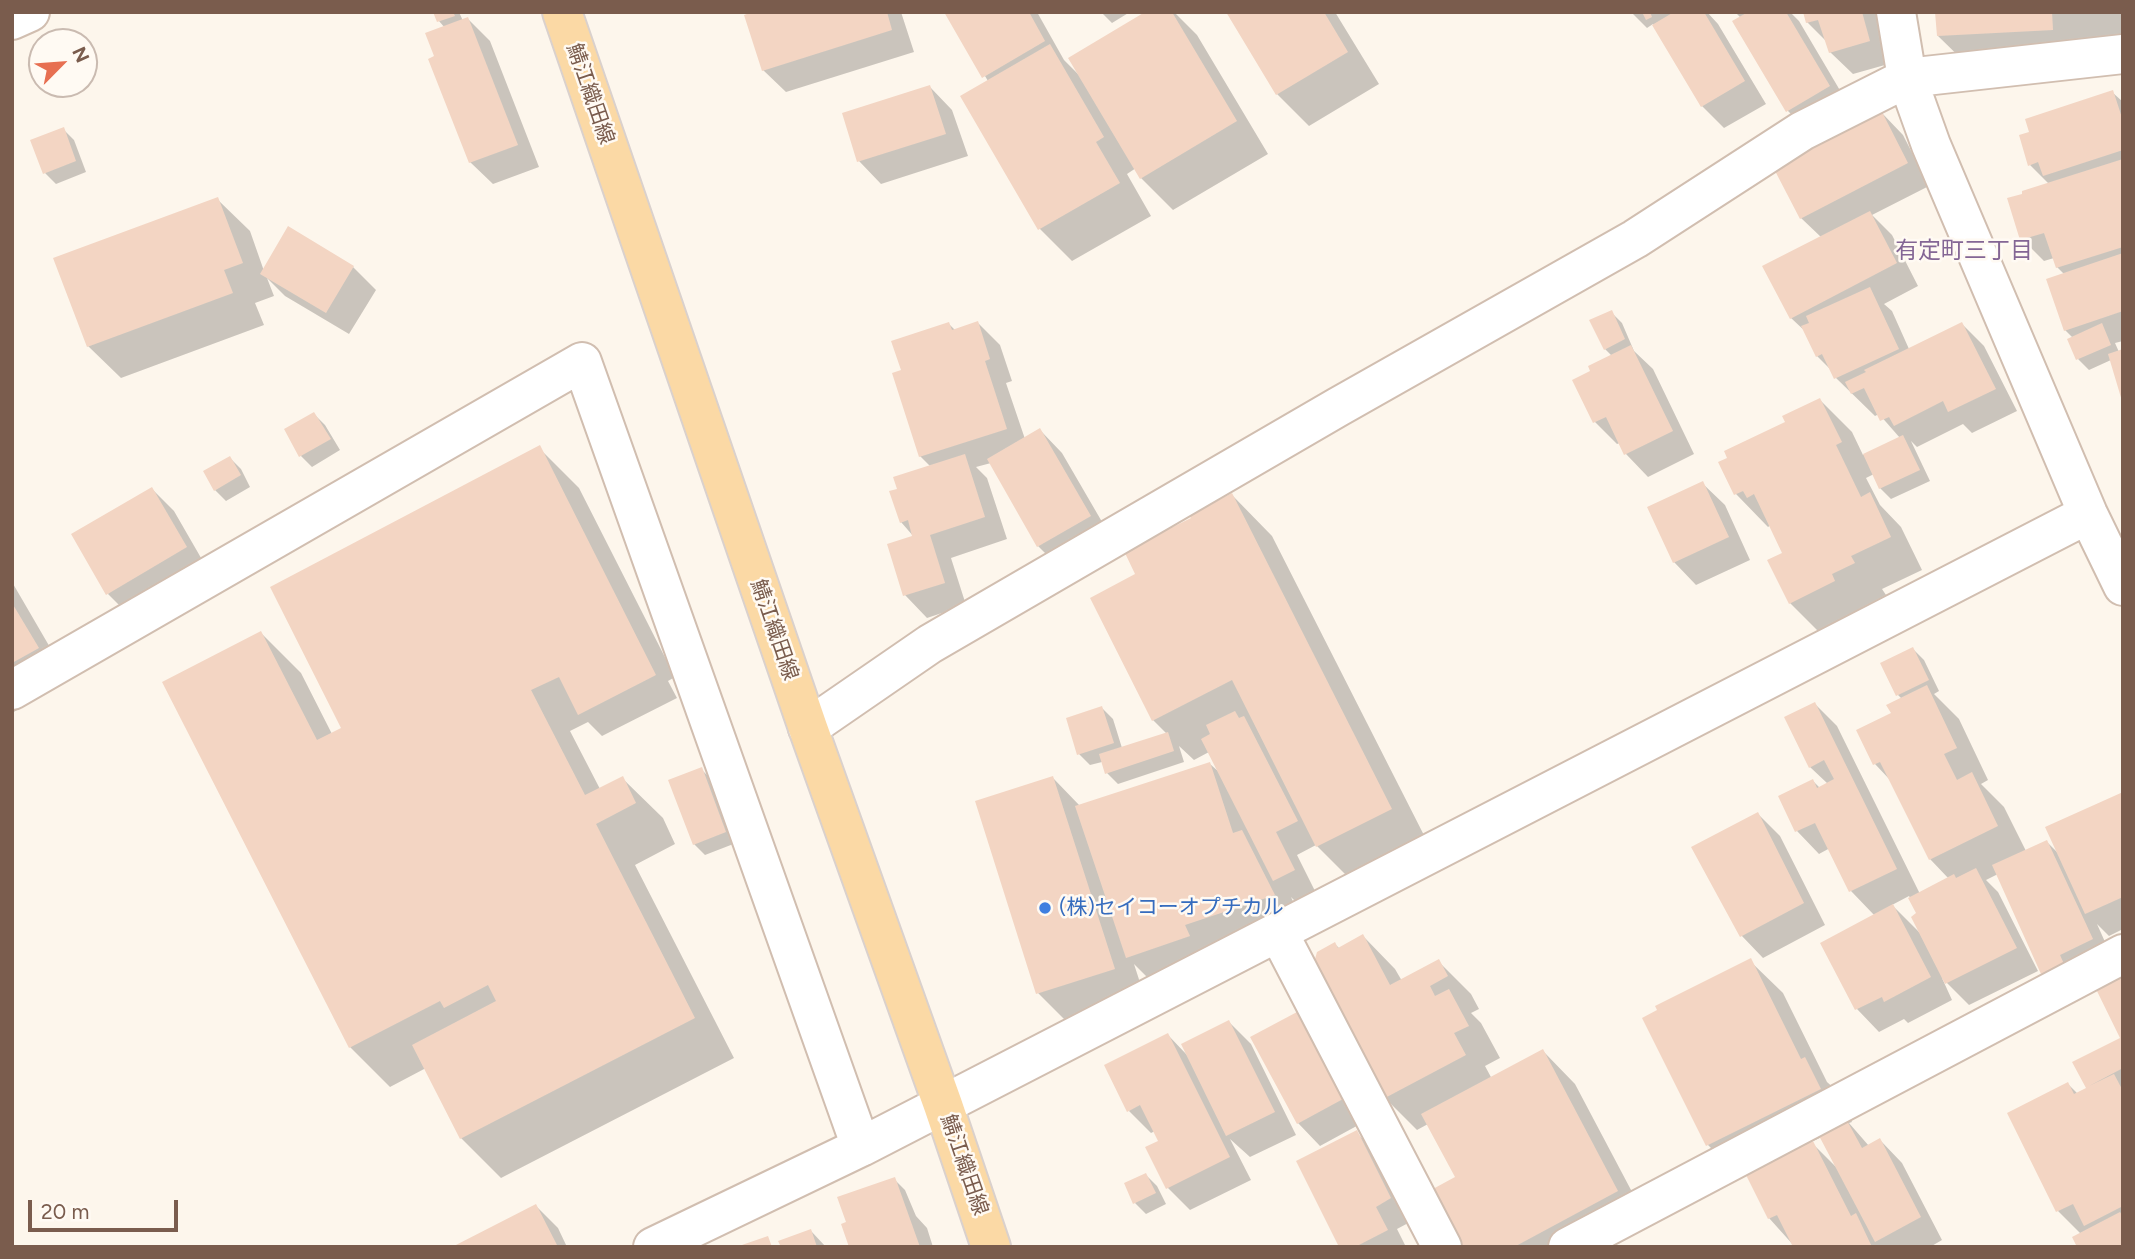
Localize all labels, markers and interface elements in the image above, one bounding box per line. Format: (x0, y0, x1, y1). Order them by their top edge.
north arrow (28, 28, 98, 98)
street label: 鯖江織田線 (561, 40, 619, 148)
text: N (67, 43, 94, 66)
district label: 有定町三丁目 (1895, 237, 2033, 265)
street label: 鯖江織田線 (745, 576, 803, 684)
place label: (株)セイコーオプチカル (1059, 895, 1284, 921)
marker: (株)セイコーオプチカル (1037, 900, 1053, 916)
street label: 鯖江織田線 (935, 1111, 993, 1219)
scale bar (32, 1186, 182, 1230)
text: 20 m (41, 1199, 89, 1224)

